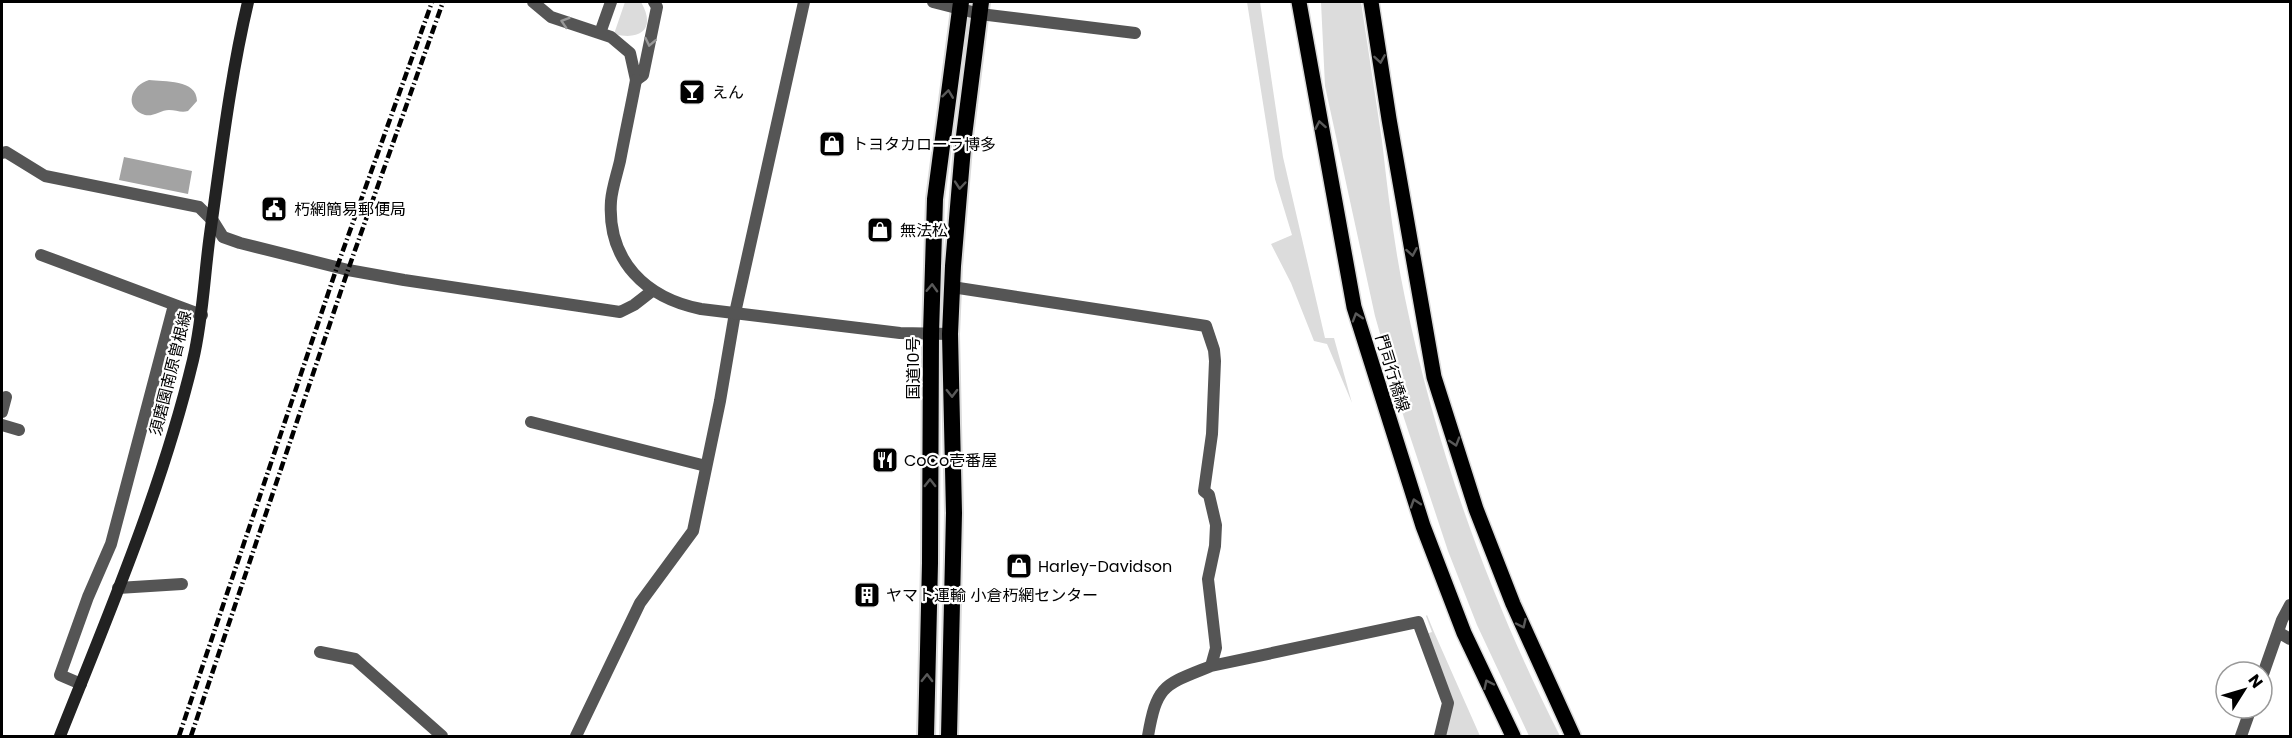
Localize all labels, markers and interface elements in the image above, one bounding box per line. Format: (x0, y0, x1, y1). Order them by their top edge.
one-way arrow (560, 16, 571, 29)
one-way arrow (644, 37, 657, 47)
one-way arrow (1373, 55, 1385, 64)
bar icon: えん (677, 77, 707, 107)
place label: えん (712, 81, 744, 104)
one-way arrow (941, 89, 954, 99)
one-way arrow (1314, 121, 1327, 131)
shop icon: トヨタカローラ博多 (817, 129, 847, 159)
place label: トヨタカローラ博多 (852, 133, 996, 156)
one-way arrow (954, 180, 967, 189)
public building icon: 朽網簡易郵便局 (259, 194, 289, 224)
place label: 朽網簡易郵便局 (294, 198, 406, 221)
shop icon: 無法松 (865, 215, 895, 245)
place label: 無法松 (900, 219, 948, 242)
one-way arrow (1405, 246, 1418, 256)
one-way arrow (926, 284, 939, 293)
street label: 須磨園南原曽根線 (144, 308, 197, 438)
one-way arrow (1352, 312, 1364, 323)
street label: 門司行橋線 (1370, 332, 1415, 415)
street label: 国道10号 (902, 336, 925, 400)
one-way arrow (945, 388, 958, 397)
one-way arrow (1447, 436, 1460, 447)
restaurant icon: CoCo壱番屋 (870, 445, 900, 475)
place label: CoCo壱番屋 (904, 449, 997, 472)
one-way arrow (924, 479, 936, 488)
one-way arrow (1410, 498, 1422, 509)
shop icon: Harley-Davidson (1004, 551, 1034, 581)
place label: Harley-Davidson (1038, 555, 1172, 578)
building icon: ヤマト運輸 小倉朽網センター (852, 580, 882, 610)
place label: ヤマト運輸 小倉朽網センター (886, 584, 1098, 607)
one-way arrow (1515, 618, 1527, 629)
north arrow (2214, 660, 2274, 720)
text: N (2243, 670, 2268, 693)
one-way arrow (921, 674, 933, 683)
one-way arrow (1483, 679, 1495, 690)

